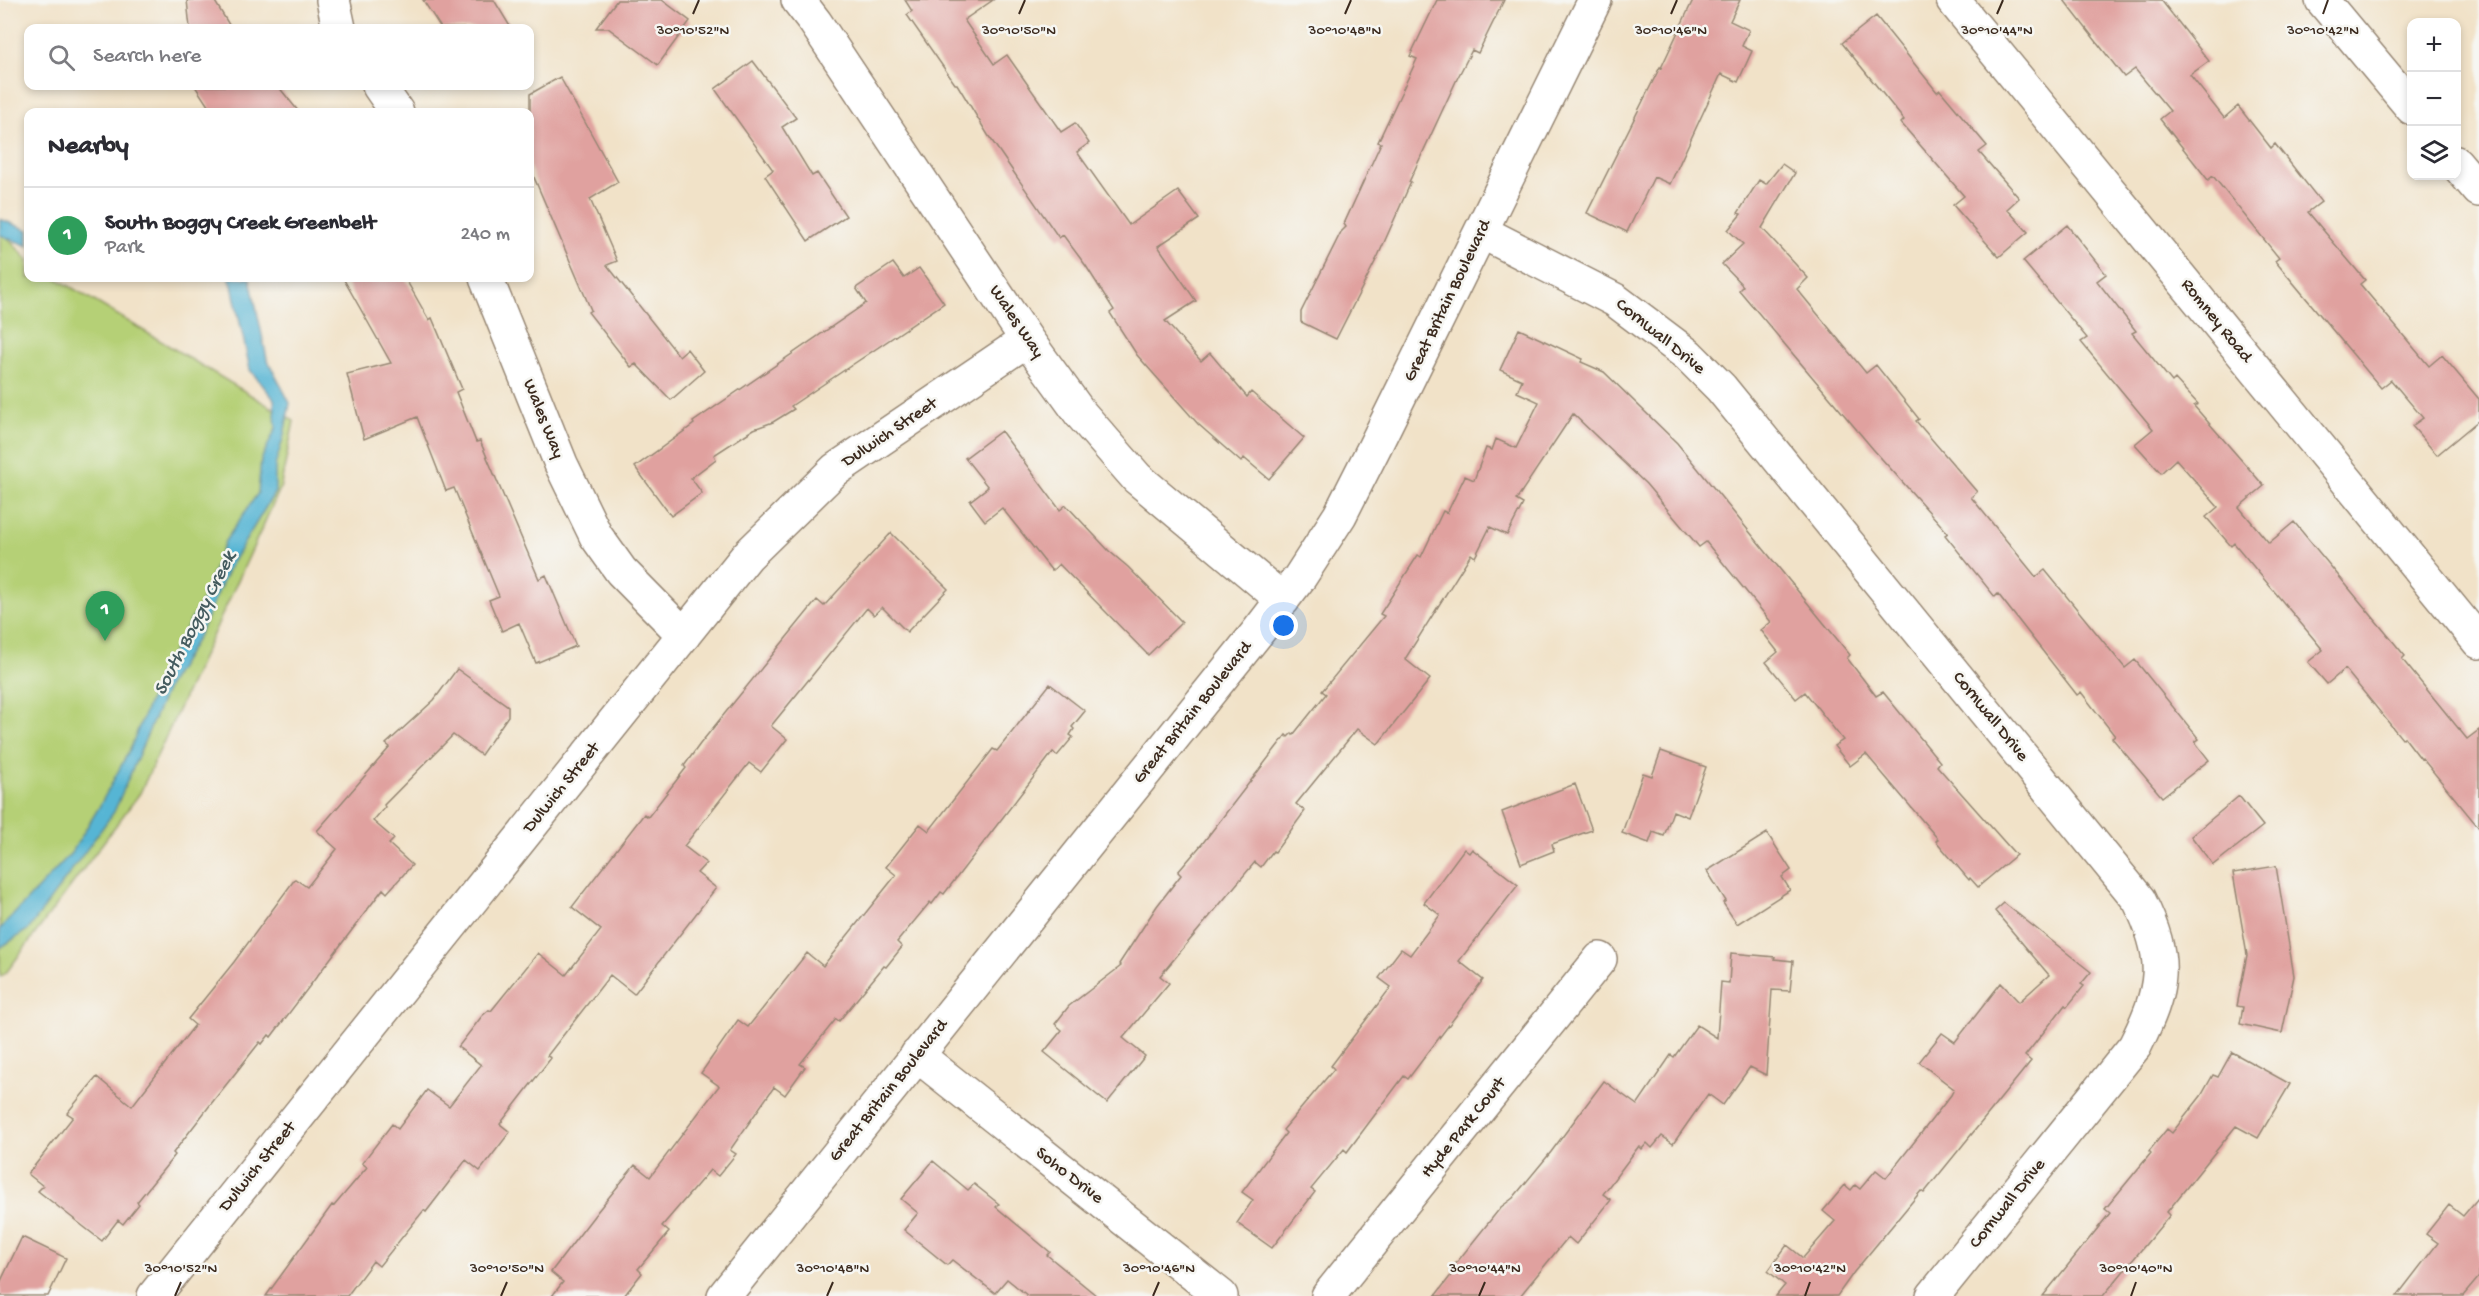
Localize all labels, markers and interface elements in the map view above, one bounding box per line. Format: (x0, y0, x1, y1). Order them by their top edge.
map controls (2407, 18, 2461, 180)
button: + (2407, 18, 2461, 72)
text: 30°10'52"N (656, 22, 730, 40)
text: 30°10'50"N (981, 22, 1056, 40)
text: 30°10'48"N (1308, 22, 1382, 40)
text: 30°10'46"N (1634, 22, 1707, 40)
text: 30°10'44"N (1960, 22, 2033, 40)
text: 30°10'42"N (2286, 22, 2359, 40)
search box (24, 24, 534, 90)
icon: search (45, 41, 78, 74)
text: Search here (93, 44, 201, 70)
button: − (2407, 72, 2461, 126)
button: layers (2407, 126, 2461, 180)
text: Nearby (48, 132, 129, 163)
text: South Boggy Creek Greenbelt (105, 211, 376, 237)
street label: Great Britain Boulevard (1400, 215, 1497, 385)
text: 1 (63, 224, 72, 247)
text: 240 m (460, 224, 510, 247)
text: Park (105, 237, 143, 260)
street label: Romney Road (2176, 275, 2257, 368)
street label: Wales Way (984, 281, 1048, 363)
street label: Cornwall Drive (1611, 294, 1710, 380)
street label: Wales Way (518, 376, 568, 462)
street label: Dulwich Street (838, 393, 943, 473)
water label: South Boggy Creek (150, 546, 243, 700)
pin: 1 (86, 592, 124, 641)
your location (1269, 611, 1298, 640)
street label: Great Britain Boulevard (1129, 636, 1258, 788)
street label: Cornwall Drive (1947, 668, 2033, 767)
street label: Dulwich Street (519, 737, 606, 838)
street label: Great Britain Boulevard (825, 1014, 954, 1166)
street label: Hyde Park Court (1417, 1072, 1512, 1182)
street label: Dulwich Street (215, 1116, 302, 1217)
street label: Soho Drive (1031, 1143, 1108, 1209)
street label: Cornwall Drive (1965, 1154, 2051, 1253)
text: 30°10'52"N (144, 1260, 218, 1278)
text: 30°10'50"N (469, 1260, 544, 1278)
text: 30°10'48"N (796, 1260, 870, 1278)
text: 30°10'46"N (1122, 1260, 1195, 1278)
text: 30°10'44"N (1448, 1260, 1521, 1278)
text: 30°10'42"N (1773, 1260, 1846, 1278)
text: 30°10'40"N (2098, 1260, 2173, 1278)

